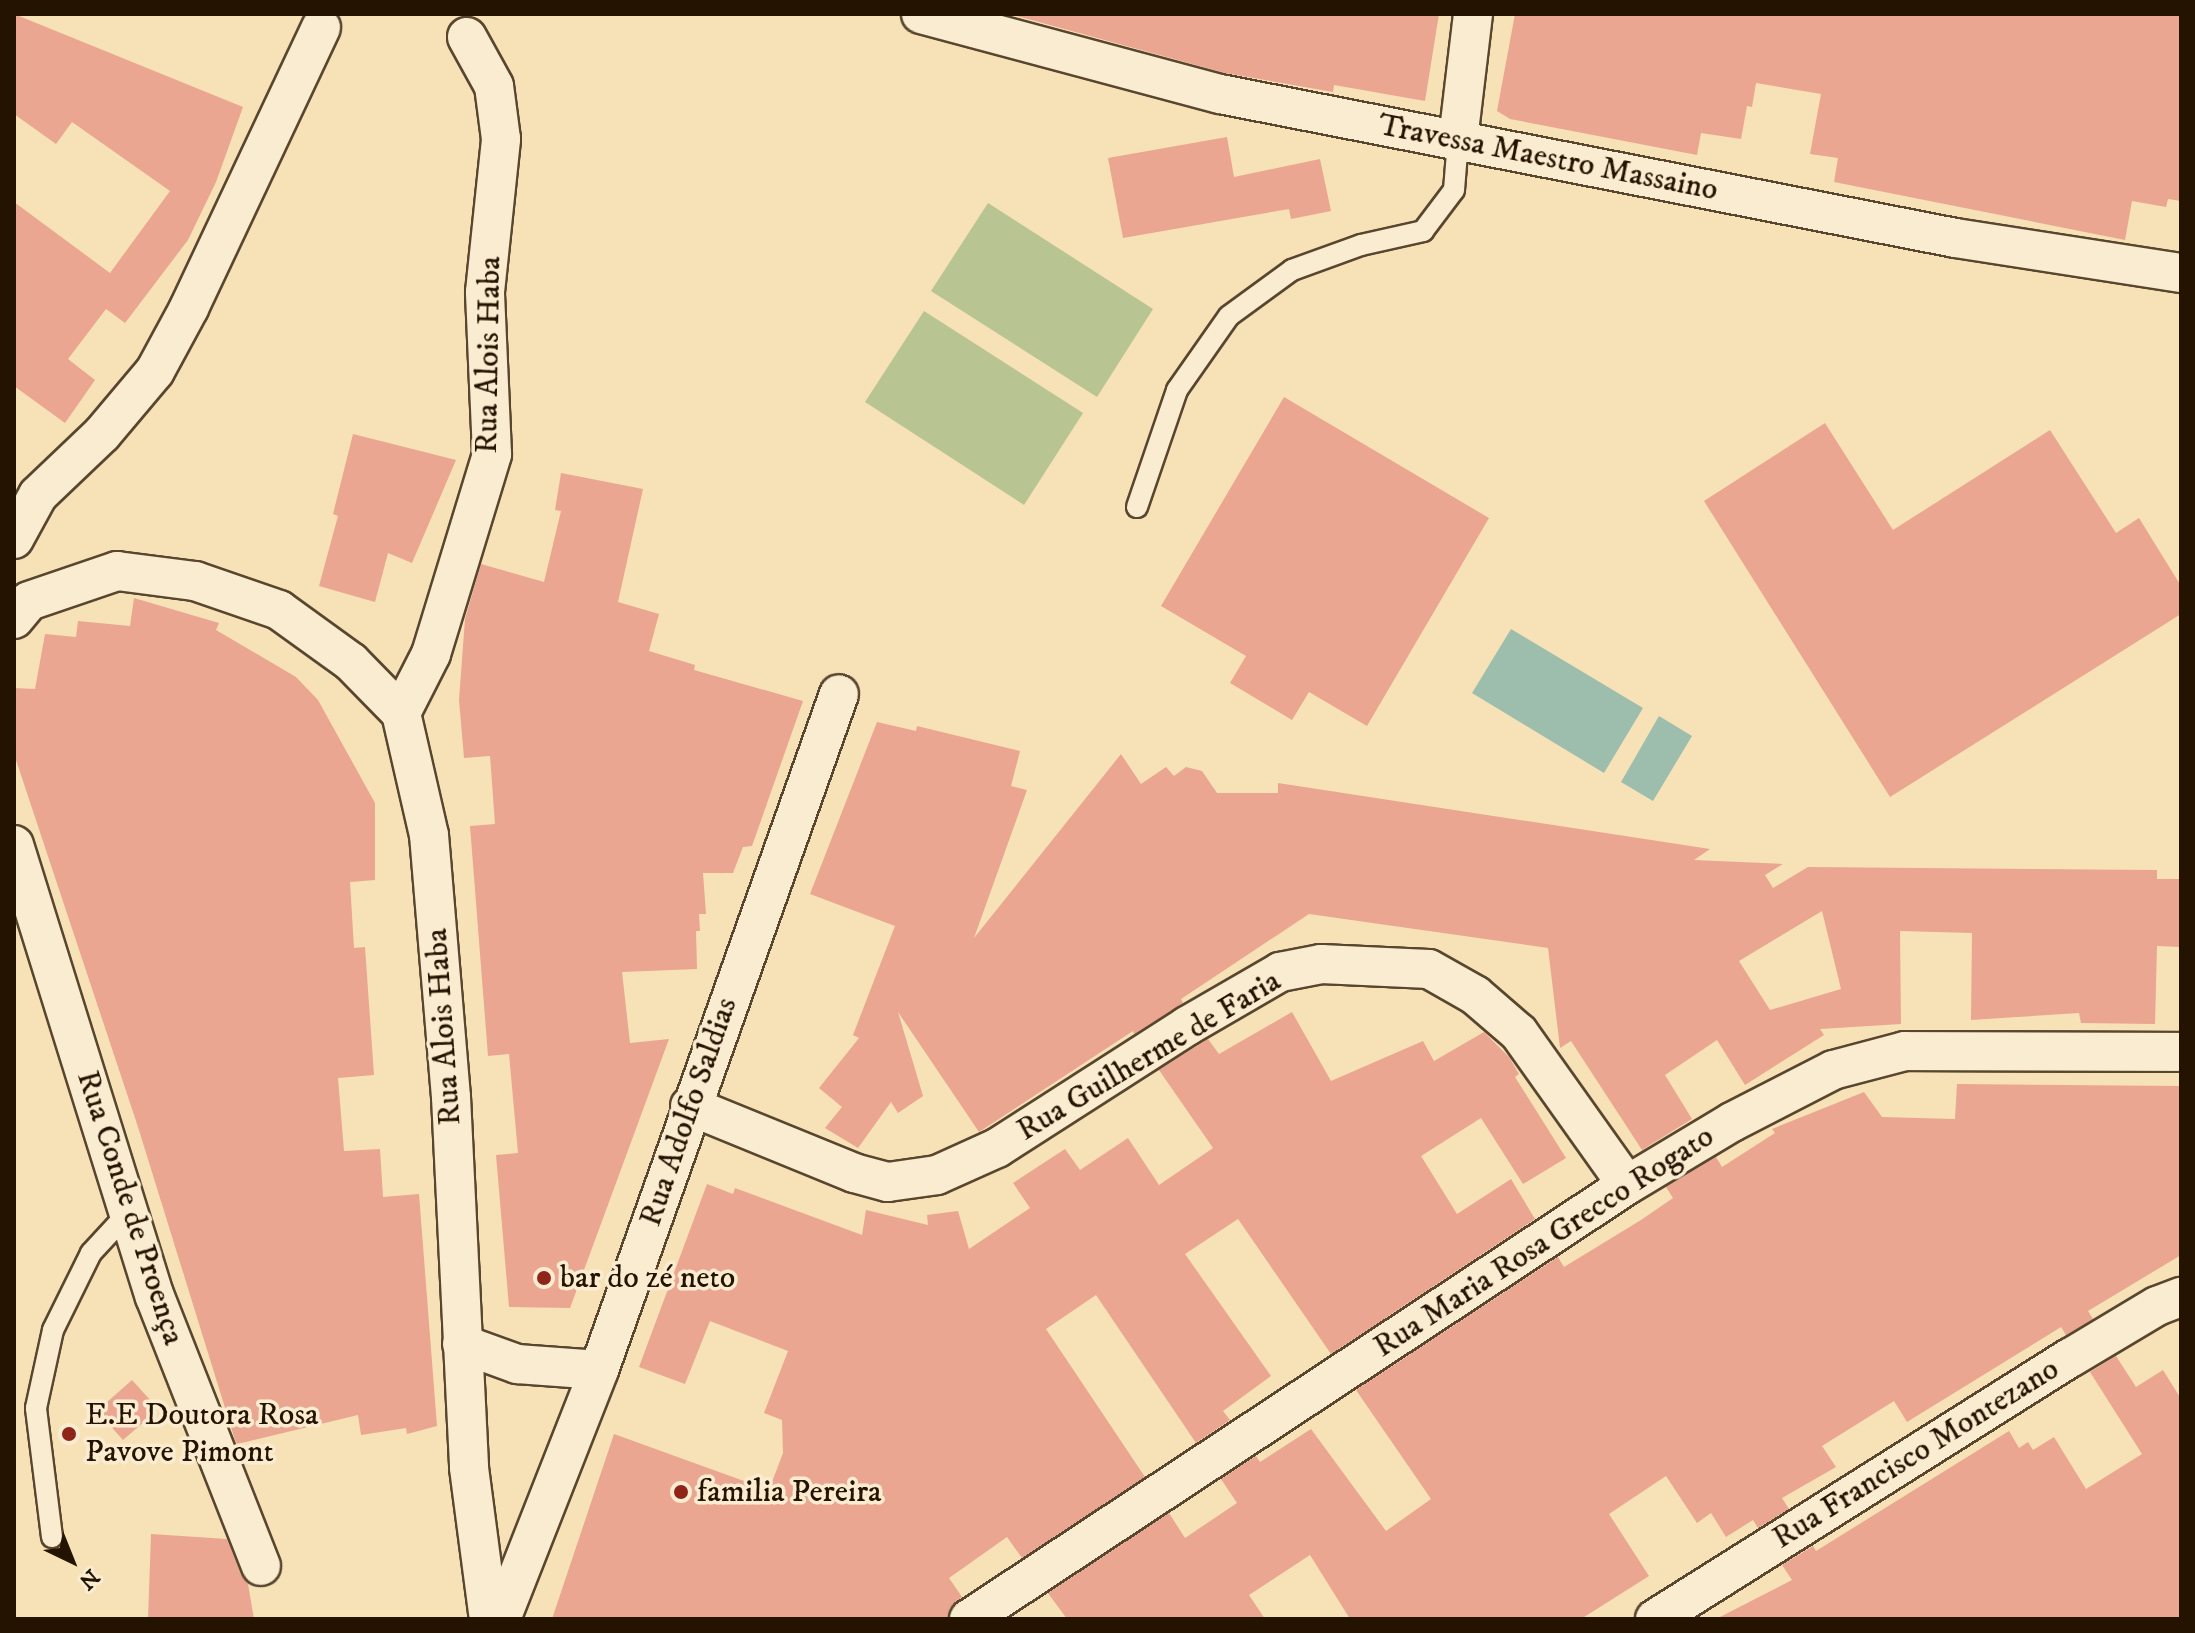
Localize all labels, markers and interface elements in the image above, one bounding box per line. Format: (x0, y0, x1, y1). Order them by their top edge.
street label: Travessa Maestro Massaino (1375, 106, 1721, 210)
street label: Rua Alois Haba (468, 256, 510, 454)
street label: Rua Alois Haba (418, 927, 470, 1127)
street label: Rua Guilherme de Faria (1010, 962, 1288, 1150)
street label: Rua Adolfo Saldias (632, 993, 746, 1231)
street label: Rua Conde de Proença (68, 1066, 192, 1350)
street label: Rua Maria Rosa Grecco Rogato (1367, 1118, 1721, 1366)
place label: bar do zé neto (560, 1259, 735, 1297)
marker: bar do zé neto (535, 1269, 553, 1287)
street label: Rua Francisco Montezano (1766, 1350, 2066, 1558)
place label: E.E Doutora Rosa Pavove Pimont (85, 1397, 319, 1472)
marker: E.E Doutora Rosa Pavove Pimont (60, 1425, 78, 1443)
place label: familia Pereira (697, 1473, 882, 1511)
marker: familia Pereira (672, 1483, 690, 1501)
north arrow (32, 1521, 112, 1601)
text: N (73, 1563, 105, 1595)

